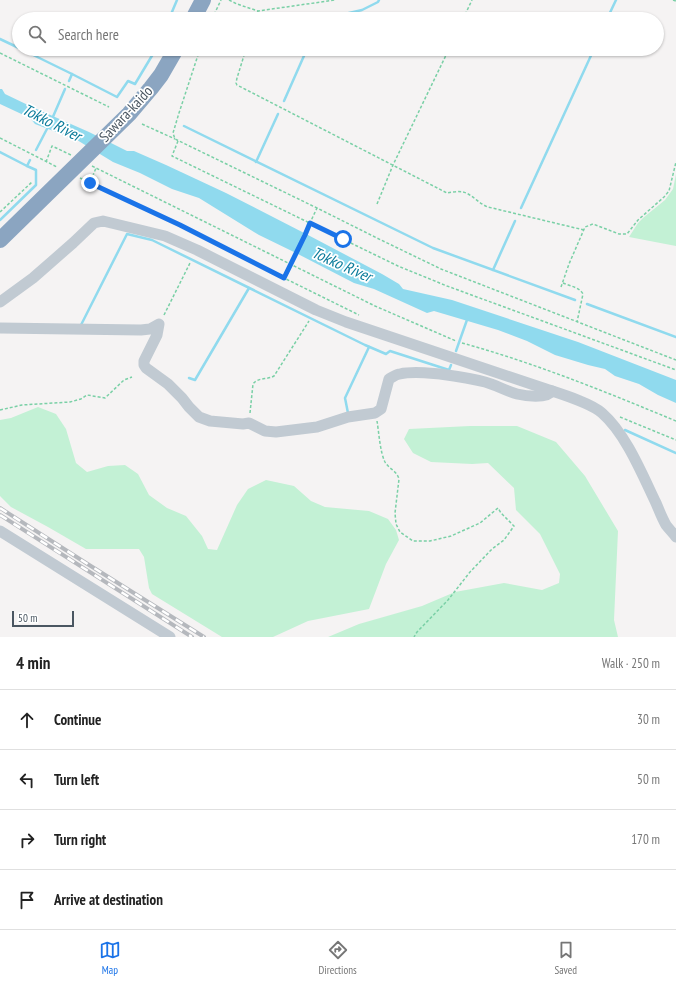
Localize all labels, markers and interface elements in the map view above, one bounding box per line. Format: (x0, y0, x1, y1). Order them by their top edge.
search box (12, 12, 664, 56)
icon: search (26, 23, 48, 45)
text: Search here (58, 25, 119, 44)
street label: Sawara-kaido (95, 82, 156, 146)
water label: Tokko River (19, 99, 87, 146)
route end (81, 174, 99, 192)
route start (334, 230, 352, 248)
water label: Tokko River (309, 242, 377, 287)
scale bar (12, 609, 74, 628)
text: 50 m (18, 611, 37, 625)
text: 4 min (16, 652, 50, 674)
text: Walk · 250 m (602, 655, 660, 672)
icon: ahead (16, 709, 38, 731)
text: Continue (54, 710, 101, 729)
text: 30 m (637, 711, 660, 728)
icon: left (16, 769, 38, 791)
text: Turn left (54, 770, 99, 789)
text: 50 m (637, 771, 660, 788)
icon: right (16, 829, 38, 851)
text: Turn right (54, 830, 106, 849)
text: 170 m (631, 831, 660, 848)
icon: arrive (16, 889, 38, 911)
text: Arrive at destination (54, 890, 163, 909)
tab: Map (99, 939, 121, 977)
tab: Directions (319, 939, 357, 977)
tab: Saved (554, 939, 577, 977)

